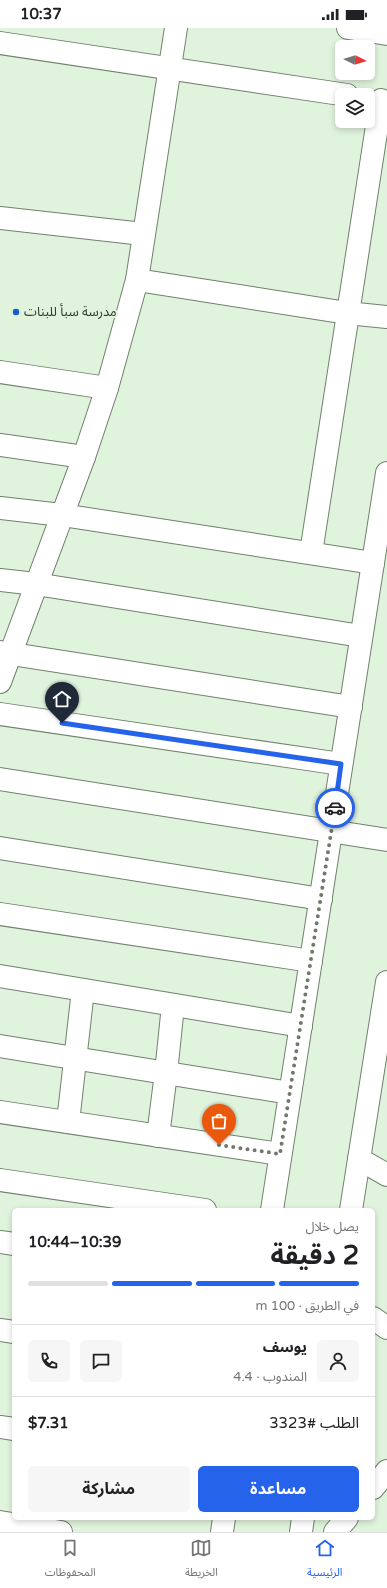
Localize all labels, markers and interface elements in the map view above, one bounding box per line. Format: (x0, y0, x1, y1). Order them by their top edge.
text: 10:37 (20, 5, 62, 23)
north arrow (335, 40, 375, 80)
map controls (335, 40, 375, 128)
button: layers (335, 88, 375, 128)
place label: مدرسة سبأ للبنات (24, 303, 117, 320)
marker: مدرسة سبأ للبنات (11, 307, 21, 317)
pin (45, 682, 79, 723)
icon: home (51, 688, 73, 710)
courier (315, 788, 355, 828)
icon: car (324, 797, 346, 819)
pin (202, 1104, 236, 1145)
icon: bag (208, 1110, 230, 1132)
text: يصل خلال (305, 1219, 359, 1235)
text: 10:39–10:44 (28, 1233, 121, 1251)
text: 2 دقيقة (270, 1240, 359, 1271)
text: في الطريق · 100 m (255, 1298, 359, 1314)
text: يوسف (263, 1338, 307, 1356)
button: phone (28, 1340, 70, 1382)
button: chat (80, 1340, 122, 1382)
button: person (317, 1340, 359, 1382)
text: المندوب · 4.4 (233, 1369, 307, 1385)
text: $7.31 (28, 1414, 69, 1432)
text: الطلب #3323 (269, 1414, 359, 1432)
button: مشاركة (28, 1466, 190, 1512)
button: مساعدة (198, 1466, 359, 1512)
tab: المحفوظات (45, 1537, 96, 1584)
tab: الخريطة (185, 1537, 218, 1584)
tab: الرئيسية (307, 1537, 342, 1584)

